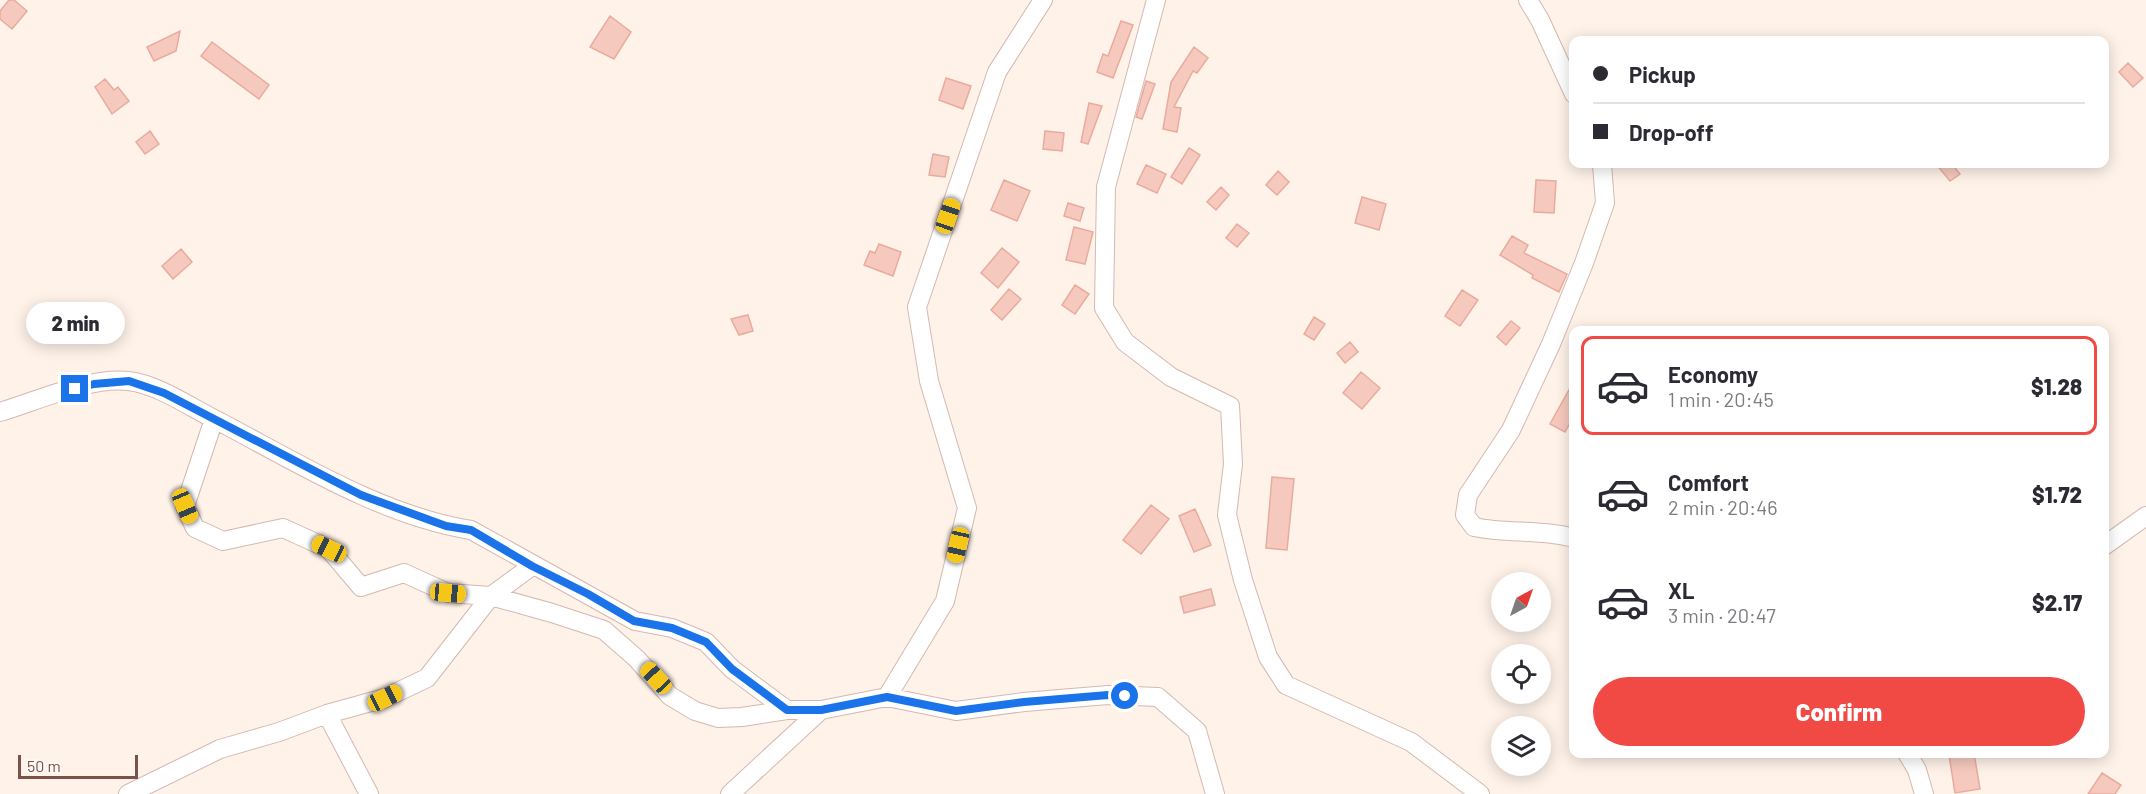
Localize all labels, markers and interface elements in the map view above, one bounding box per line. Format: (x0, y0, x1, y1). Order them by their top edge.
text: Pickup (1629, 61, 1696, 87)
text: Drop-off (1629, 119, 1713, 145)
car (934, 196, 962, 236)
callout: 2 min (26, 302, 124, 344)
text: 2 min (51, 311, 100, 335)
icon: car (1596, 359, 1650, 413)
text: Economy (1668, 361, 1758, 387)
text: $1.28 (2031, 373, 2082, 399)
route end (61, 375, 88, 402)
text: 1 min · 20:45 (1668, 387, 1774, 411)
icon: car (1596, 467, 1650, 521)
text: Comfort (1668, 469, 1749, 495)
text: $1.72 (2032, 481, 2082, 507)
car (170, 486, 200, 526)
text: 2 min · 20:46 (1668, 495, 1777, 519)
car (945, 525, 971, 565)
car (309, 533, 349, 565)
north arrow (1491, 572, 1551, 632)
map controls (1491, 572, 1551, 776)
icon: car (1596, 575, 1650, 629)
text: XL (1668, 577, 1694, 603)
car (429, 582, 467, 604)
text: $2.17 (2032, 589, 2082, 615)
text: 3 min · 20:47 (1668, 603, 1776, 627)
button: locate (1491, 644, 1551, 704)
car (637, 659, 675, 697)
button: Confirm (1593, 677, 2085, 746)
car (365, 682, 405, 714)
route start (1111, 682, 1138, 709)
button: layers (1491, 716, 1551, 776)
scale bar (18, 752, 138, 780)
text: 50 m (27, 756, 61, 775)

